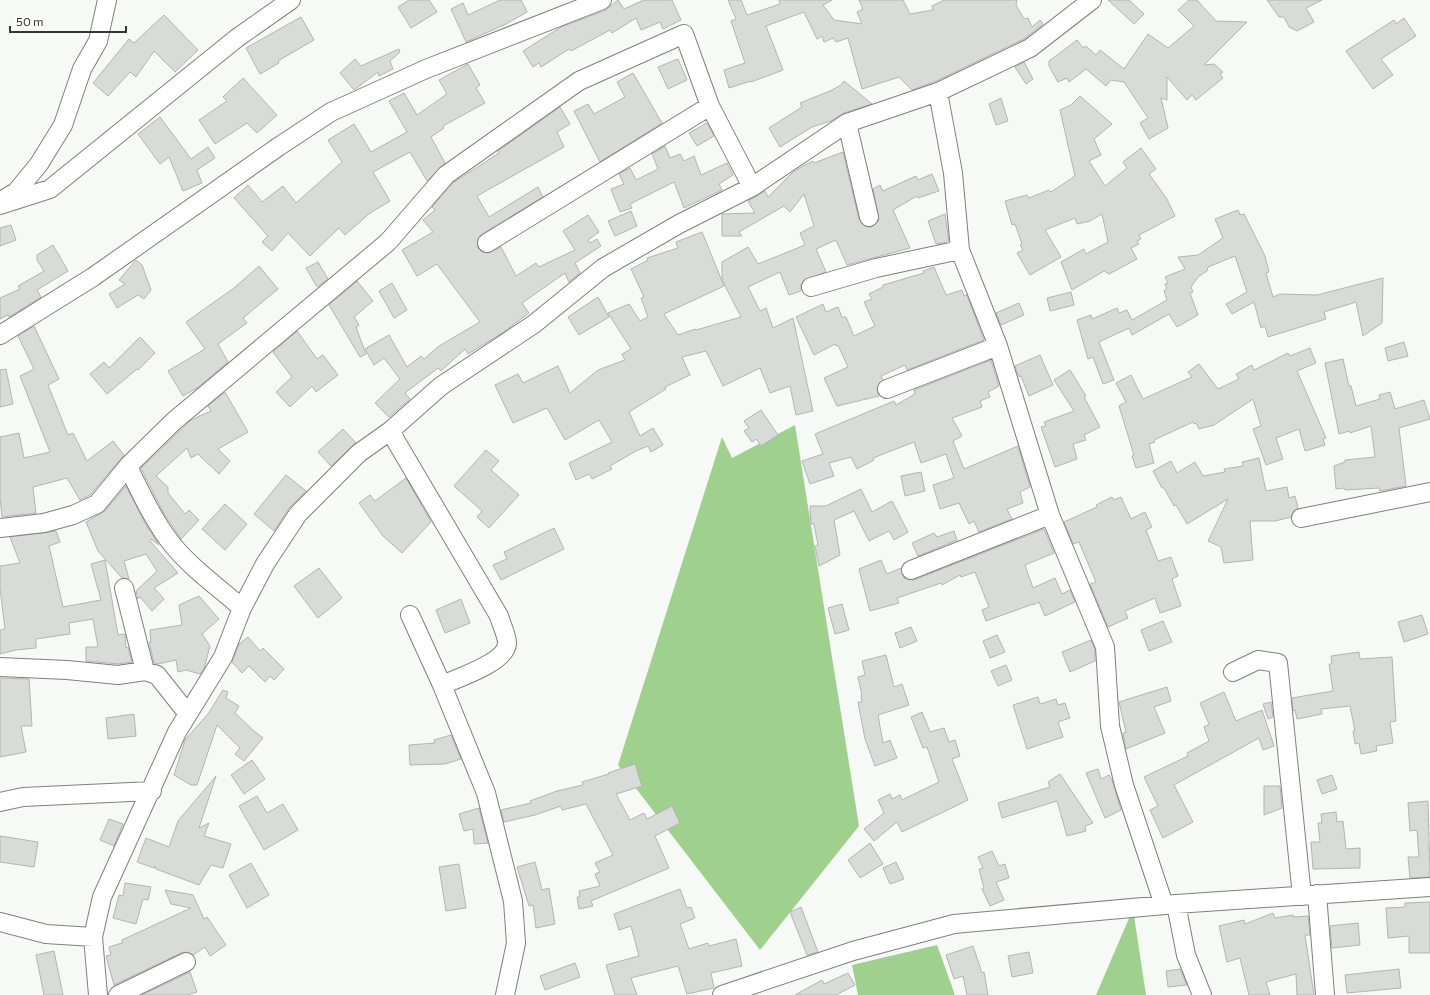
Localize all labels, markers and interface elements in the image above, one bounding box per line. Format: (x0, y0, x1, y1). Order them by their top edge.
scale bar (10, 8, 126, 34)
text: 50 m (16, 14, 44, 28)

